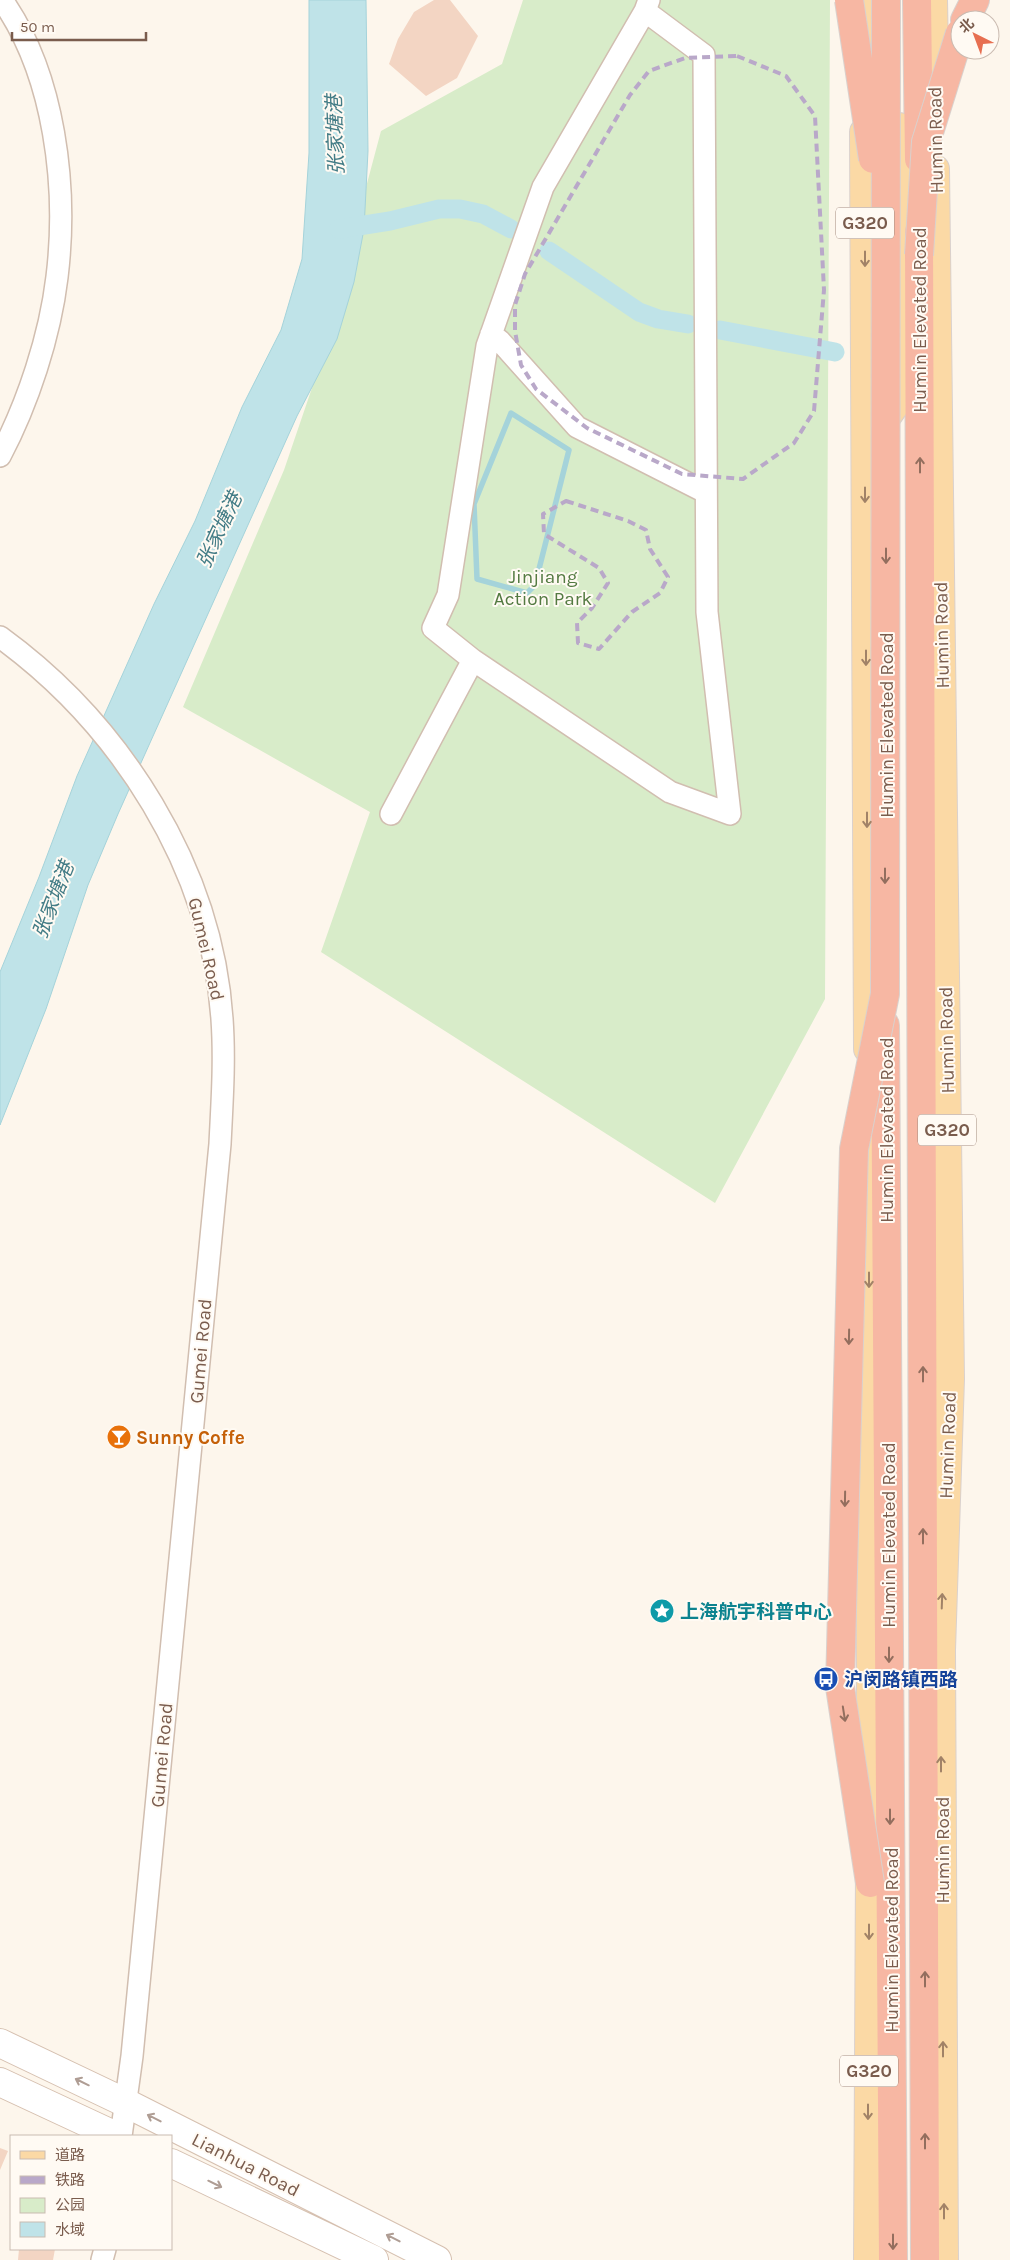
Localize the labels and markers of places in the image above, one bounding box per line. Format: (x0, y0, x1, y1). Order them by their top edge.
bar icon: Sunny Coffe (106, 1424, 132, 1450)
place label: Sunny Coffe (136, 1427, 245, 1449)
place icon: 上海航宇科普中心 (649, 1598, 675, 1624)
place label: 上海航宇科普中心 (680, 1601, 832, 1623)
bus stop icon: 沪闵路镇西路 (813, 1666, 839, 1692)
place label: 沪闵路镇西路 (844, 1669, 958, 1691)

